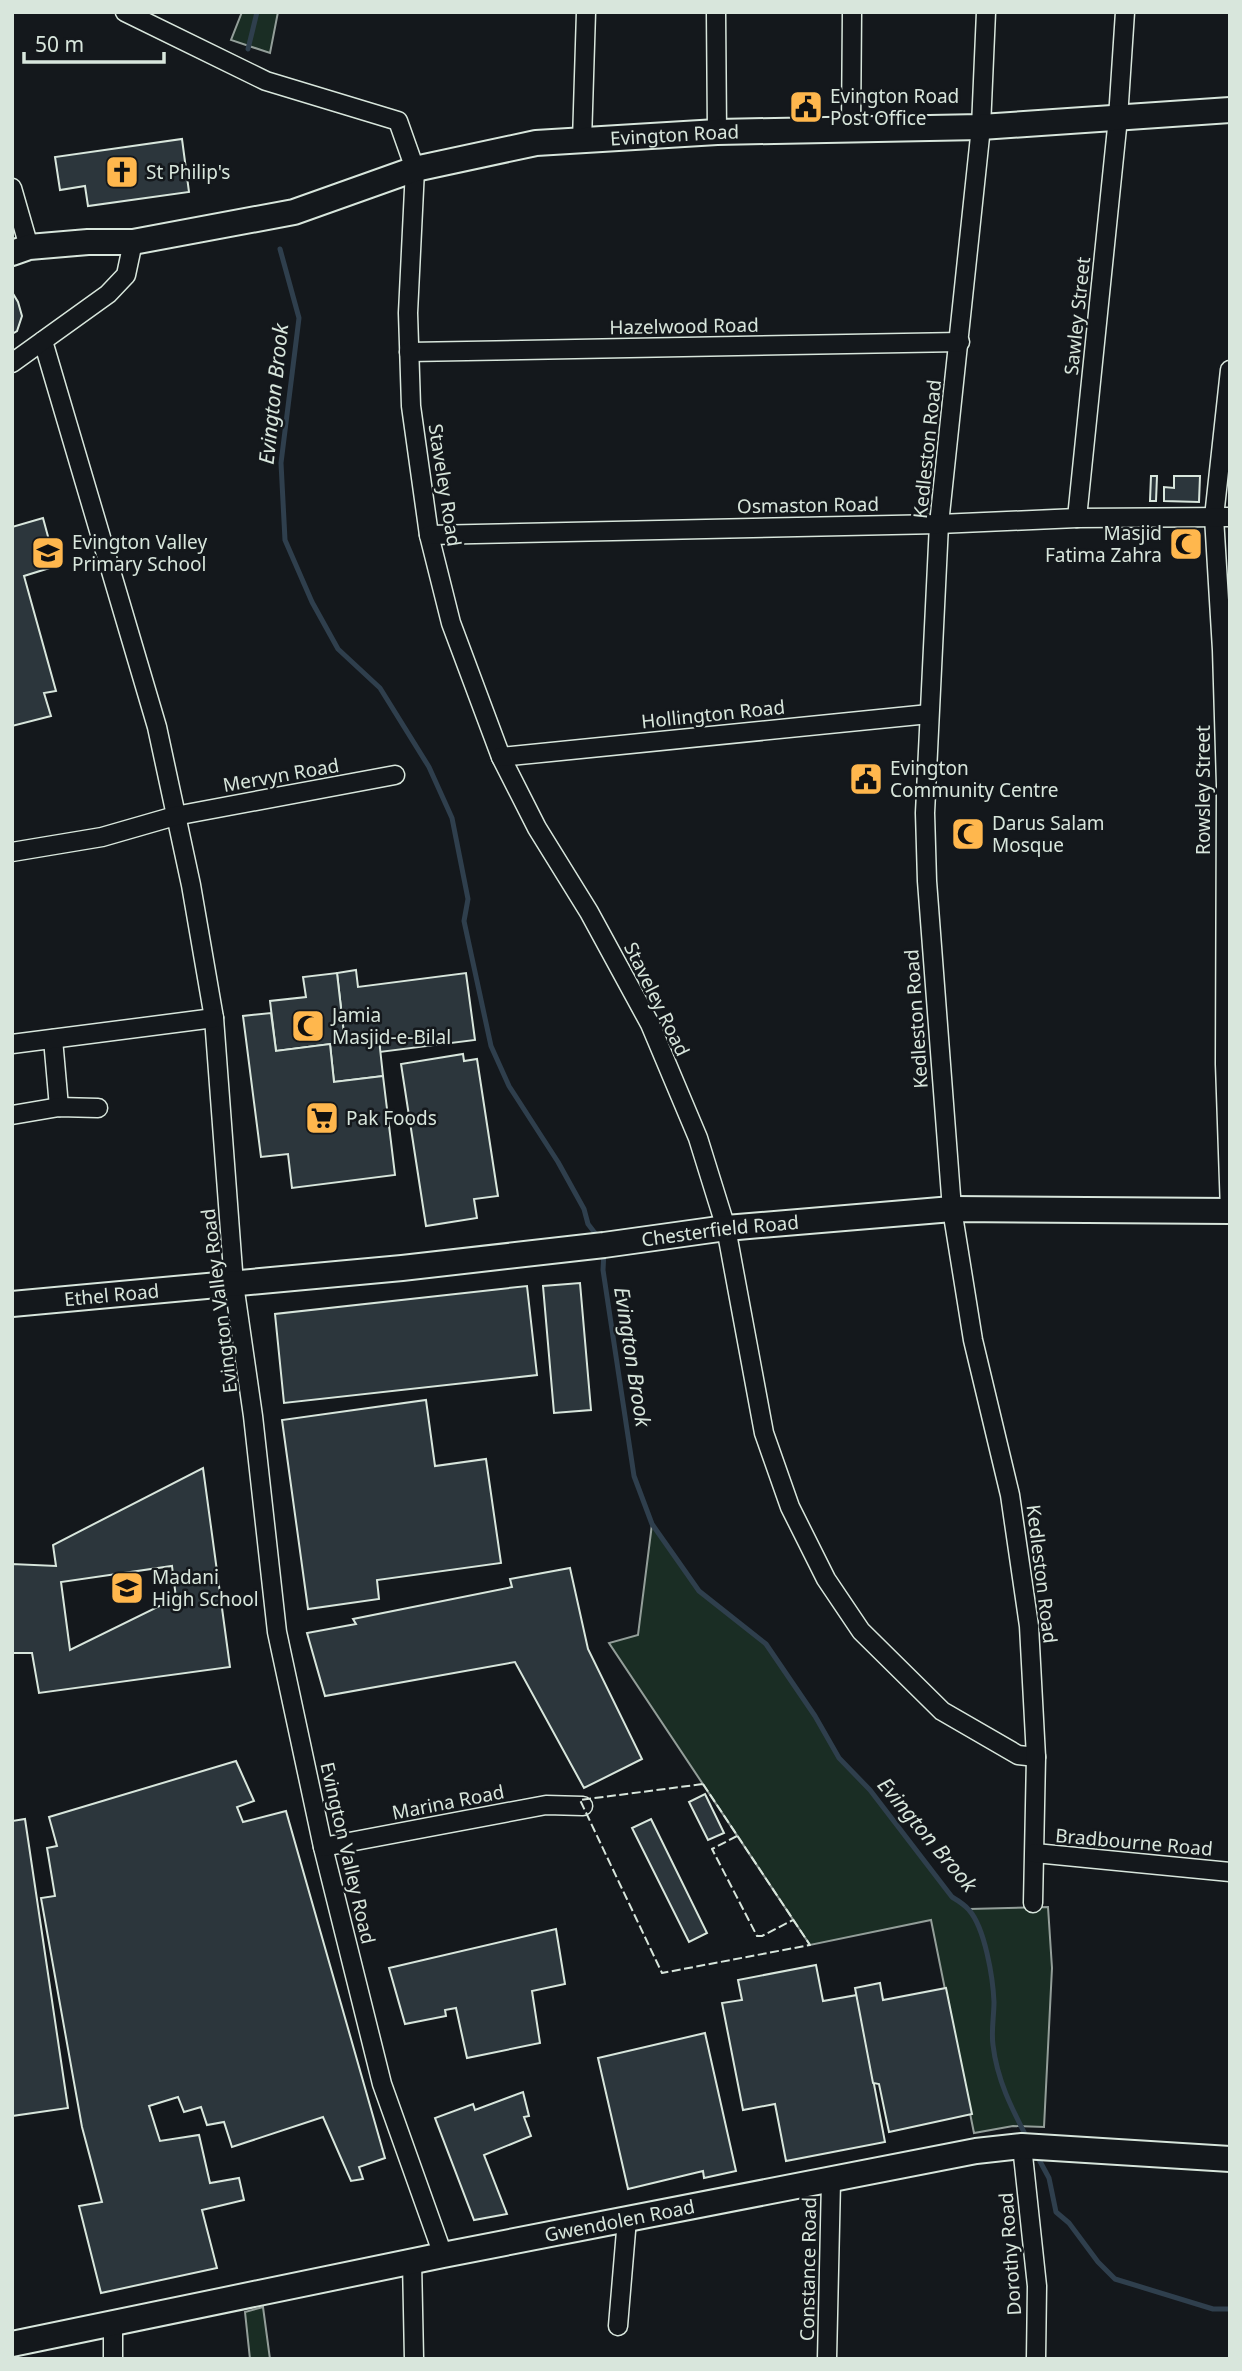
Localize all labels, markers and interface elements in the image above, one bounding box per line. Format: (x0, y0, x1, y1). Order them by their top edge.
scale bar (24, 21, 164, 65)
text: 50 m (35, 30, 84, 58)
place label: Evington Road Post Office (830, 83, 959, 131)
public building icon: Evington Road Post Office (787, 88, 825, 126)
street label: Evington Road (609, 119, 739, 151)
church icon: St Philip's (103, 153, 141, 191)
place label: St Philip's (146, 159, 230, 185)
street label: Sawley Street (1058, 255, 1096, 377)
street label: Hazelwood Road (609, 312, 759, 340)
water label: Evington Brook (252, 321, 294, 466)
street label: Kedleston Road (907, 378, 947, 520)
street label: Staveley Road (422, 422, 468, 548)
street label: Osmaston Road (737, 491, 879, 519)
place label: Masjid Fatima Zahra (1045, 520, 1162, 568)
mosque icon: Masjid Fatima Zahra (1167, 525, 1205, 563)
place label: Evington Valley Primary School (72, 529, 207, 577)
school or university icon: Evington Valley Primary School (29, 534, 67, 572)
street label: Hollington Road (640, 694, 786, 734)
street label: Rowsley Street (1190, 725, 1216, 855)
street label: Mervyn Road (221, 752, 341, 798)
place label: Evington Community Centre (890, 755, 1058, 803)
public building icon: Evington Community Centre (847, 760, 885, 798)
place label: Darus Salam Mosque (992, 810, 1105, 858)
mosque icon: Darus Salam Mosque (949, 815, 987, 853)
street label: Staveley Road (618, 938, 696, 1060)
street label: Kedleston Road (898, 948, 934, 1090)
place label: Jamia Masjid-e-Bilal (330, 1002, 451, 1050)
mosque icon: Jamia Masjid-e-Bilal (289, 1007, 327, 1045)
supermarket icon: Pak Foods (303, 1099, 341, 1137)
place label: Pak Foods (346, 1105, 437, 1131)
street label: Evington Valley Road (195, 1207, 243, 1395)
street label: Chesterfield Road (640, 1209, 800, 1253)
street label: Ethel Road (63, 1277, 160, 1312)
water label: Evington Brook (608, 1285, 658, 1430)
street label: Kedleston Road (1021, 1503, 1063, 1645)
place label: Madani High School (152, 1564, 259, 1612)
school or university icon: Madani High School (108, 1569, 146, 1607)
street label: Evington Valley Road (314, 1760, 382, 1946)
water label: Evington Brook (872, 1771, 985, 1899)
street label: Marina Road (390, 1778, 506, 1826)
street label: Bradbourne Road (1054, 1822, 1214, 1862)
street label: Dorothy Road (993, 2192, 1027, 2316)
street label: Gwendolen Road (542, 2193, 697, 2248)
street label: Constance Road (794, 2197, 822, 2341)

